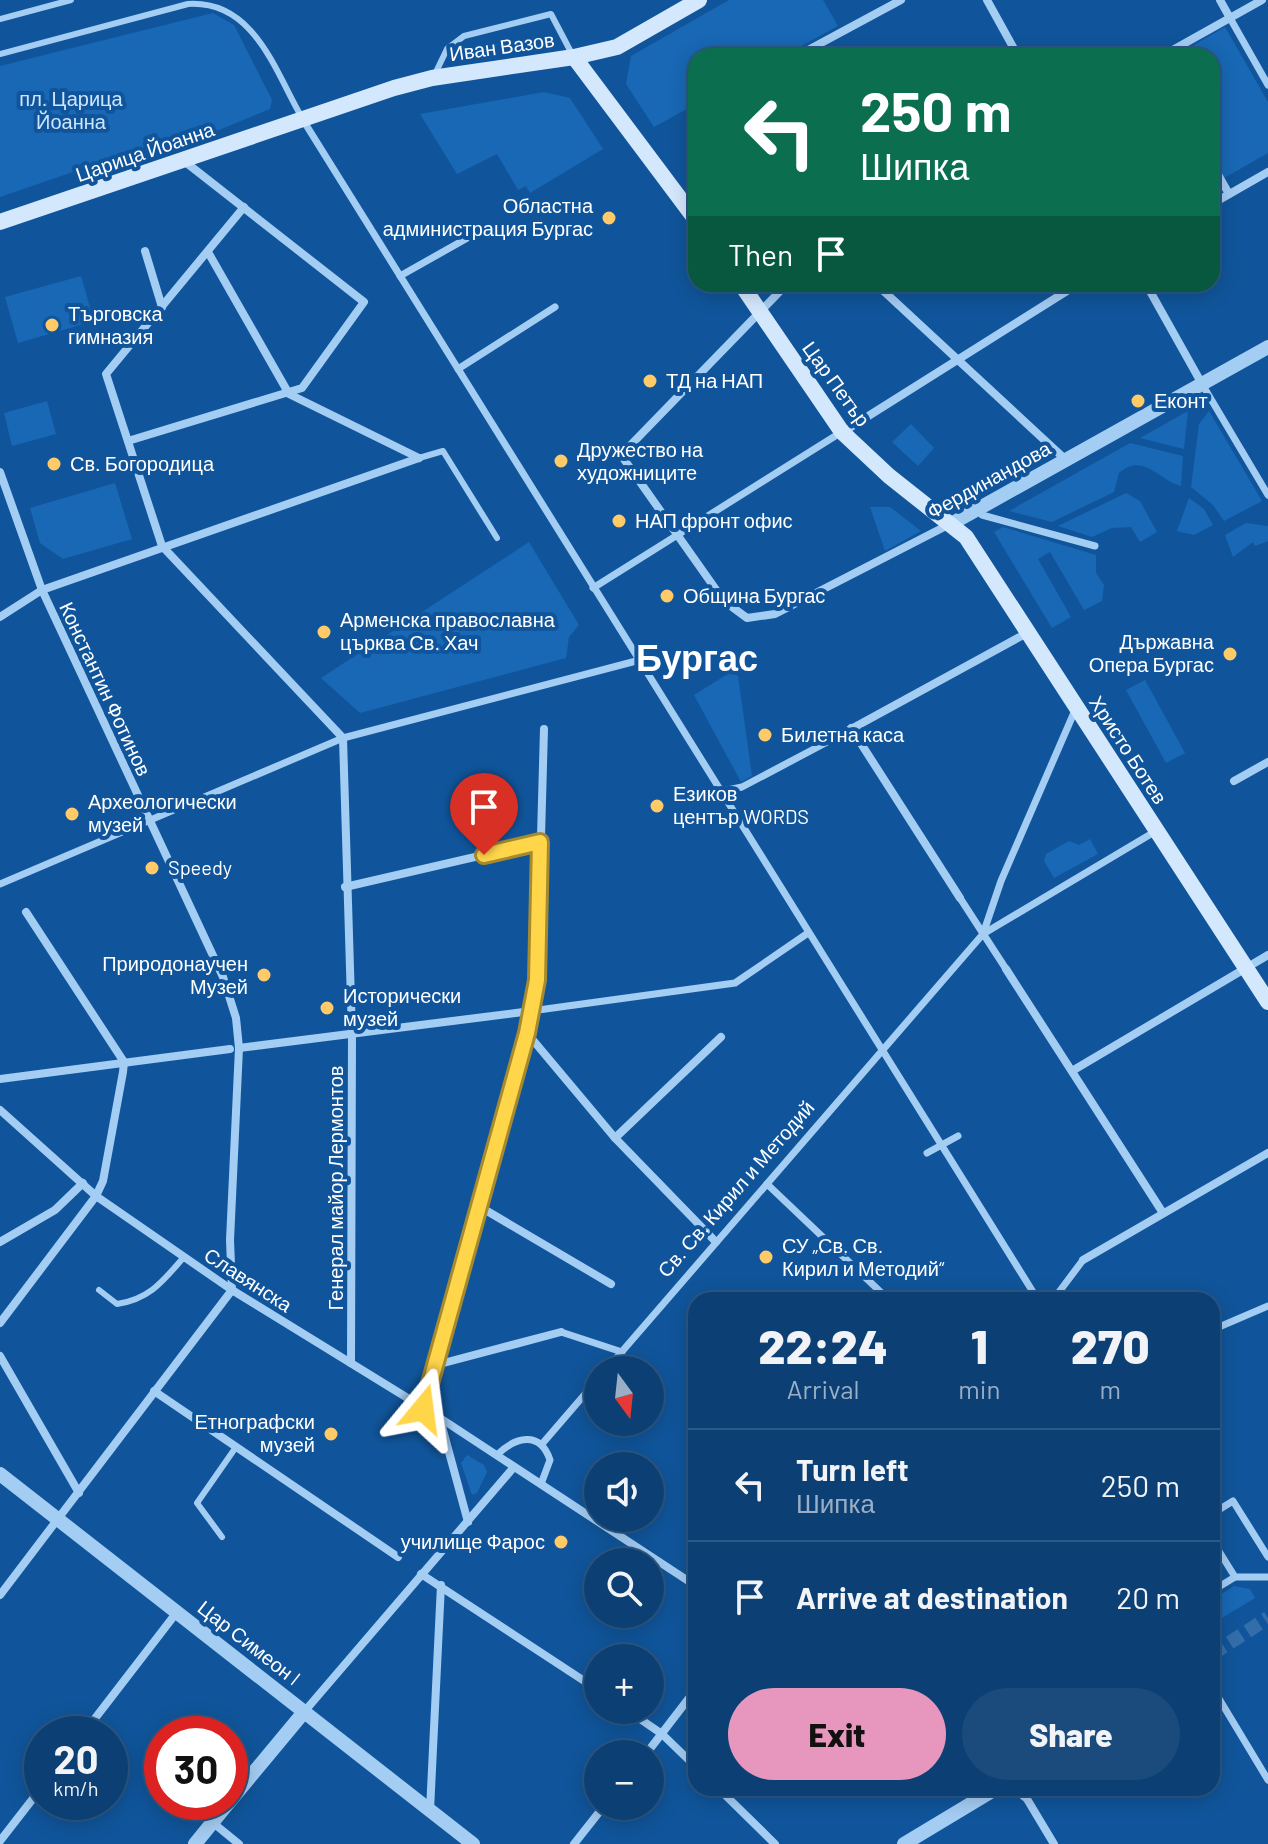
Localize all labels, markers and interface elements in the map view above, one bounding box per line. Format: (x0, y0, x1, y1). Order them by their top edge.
street label: Иван Вазов (448, 27, 556, 65)
text: 250 m (860, 76, 1011, 143)
icon: left (728, 80, 832, 184)
park label: пл. Царица Йоанна (19, 86, 124, 133)
street label: Царица Йоанна (72, 116, 218, 186)
text: Шипка (860, 144, 969, 187)
place label: Областна администрация Бургас (383, 193, 594, 240)
marker: Областна администрация Бургас (600, 209, 618, 227)
icon: arrive (809, 232, 853, 276)
text: Then (728, 236, 793, 272)
place label: Търговска гимназия (68, 301, 163, 348)
marker: Търговска гимназия (43, 316, 61, 334)
street label: Цар Петър (798, 336, 876, 431)
place label: ТД на НАП (666, 368, 763, 392)
marker: ТД на НАП (641, 372, 659, 390)
place label: Еконт (1154, 388, 1208, 412)
marker: Еконт (1129, 392, 1147, 410)
street label: Фердинандова (923, 435, 1055, 523)
place label: Дружество на художниците (577, 437, 704, 484)
place label: Св. Богородица (70, 451, 215, 475)
marker: Дружество на художниците (552, 452, 570, 470)
marker: Св. Богородица (45, 455, 63, 473)
place label: НАП фронт офис (635, 508, 793, 532)
marker: НАП фронт офис (610, 512, 628, 530)
place label: Община Бургас (683, 583, 825, 607)
marker: Община Бургас (658, 587, 676, 605)
street label: Константин Фотинов (55, 598, 157, 779)
place label: Арменска православна църква Св. Хач (340, 607, 556, 654)
marker: Арменска православна църква Св. Хач (315, 623, 333, 641)
place label: Държавна Опера Бургас (1089, 629, 1215, 676)
district label: Бургас (636, 635, 758, 679)
marker: Държавна Опера Бургас (1221, 645, 1239, 663)
street label: Христо Ботев (1085, 691, 1173, 808)
place label: Билетна каса (781, 722, 905, 746)
marker: Билетна каса (756, 726, 774, 744)
pin (450, 773, 518, 855)
place label: Езиков център WORDS (673, 781, 809, 828)
icon: arrive (462, 785, 506, 829)
place label: Археологически музей (88, 789, 237, 836)
marker: Езиков център WORDS (648, 797, 666, 815)
marker: Археологически музей (63, 805, 81, 823)
place label: Speedy (168, 855, 232, 879)
marker: Speedy (143, 859, 161, 877)
place label: Природонаучен Музей (102, 951, 248, 998)
marker: Природонаучен Музей (255, 966, 273, 984)
place label: Исторически музей (343, 983, 461, 1030)
marker: Исторически музей (318, 999, 336, 1017)
street label: Генерал майор Лермонтов (323, 1066, 347, 1310)
street label: Св. Св. Кирил и Методий (652, 1095, 819, 1282)
place label: СУ „Св. Св. Кирил и Методий“ (782, 1233, 945, 1280)
street label: Славянска (200, 1242, 298, 1317)
marker: СУ „Св. Св. Кирил и Методий“ (757, 1248, 775, 1266)
text: 22:24 (758, 1316, 888, 1374)
text: 1 (971, 1316, 988, 1374)
text: 270 (1071, 1316, 1150, 1374)
north arrow (584, 1356, 664, 1436)
map controls (584, 1356, 664, 1820)
position arrow (381, 1367, 465, 1451)
text: Arrival (787, 1373, 859, 1404)
text: min (958, 1373, 1000, 1404)
text: m (1099, 1373, 1121, 1404)
place label: Етнографски музей (194, 1409, 315, 1456)
marker: Етнографски музей (322, 1425, 340, 1443)
text: Turn left (796, 1451, 909, 1487)
button: sound (584, 1452, 664, 1532)
icon: left (728, 1463, 772, 1507)
text: 250 m (1101, 1467, 1180, 1503)
text: Шипка (796, 1487, 875, 1518)
place label: училище Фарос (401, 1529, 545, 1553)
marker: училище Фарос (552, 1533, 570, 1551)
button: search (584, 1548, 664, 1628)
icon: arrive (728, 1575, 772, 1619)
text: Arrive at destination (796, 1579, 1068, 1615)
text: 20 m (1116, 1579, 1180, 1615)
street label: Цар Симеон I (194, 1595, 306, 1690)
button: + (584, 1644, 664, 1724)
button: Exit (728, 1688, 946, 1780)
button: Share (962, 1688, 1180, 1780)
speed limit sign: 30 (144, 1716, 248, 1820)
text: 20 (53, 1734, 99, 1782)
button: − (584, 1740, 664, 1820)
text: km/h (53, 1776, 99, 1800)

